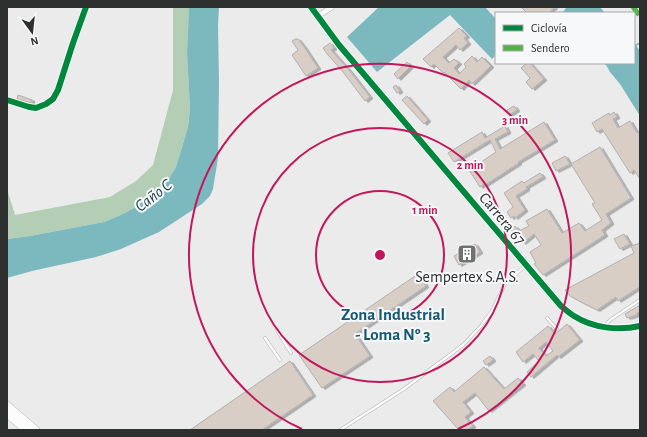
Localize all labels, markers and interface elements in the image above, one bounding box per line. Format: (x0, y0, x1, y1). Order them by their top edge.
north arrow (12, 12, 52, 52)
legend (495, 12, 635, 64)
text: Ciclovía (531, 22, 567, 34)
text: N (29, 35, 40, 47)
text: Sendero (531, 42, 570, 54)
text: 3 min (502, 114, 528, 126)
text: 2 min (457, 159, 483, 171)
water label: Caño C (132, 176, 175, 215)
street label: Carrera 67 (476, 190, 529, 248)
text: 1 min (412, 204, 438, 216)
building icon: Sempertex S.A.S. (456, 243, 478, 265)
centre of rings (373, 248, 387, 262)
place label: Sempertex S.A.S. (415, 269, 519, 285)
district label: Zona Industrial - Loma Nº 3 (341, 306, 445, 343)

